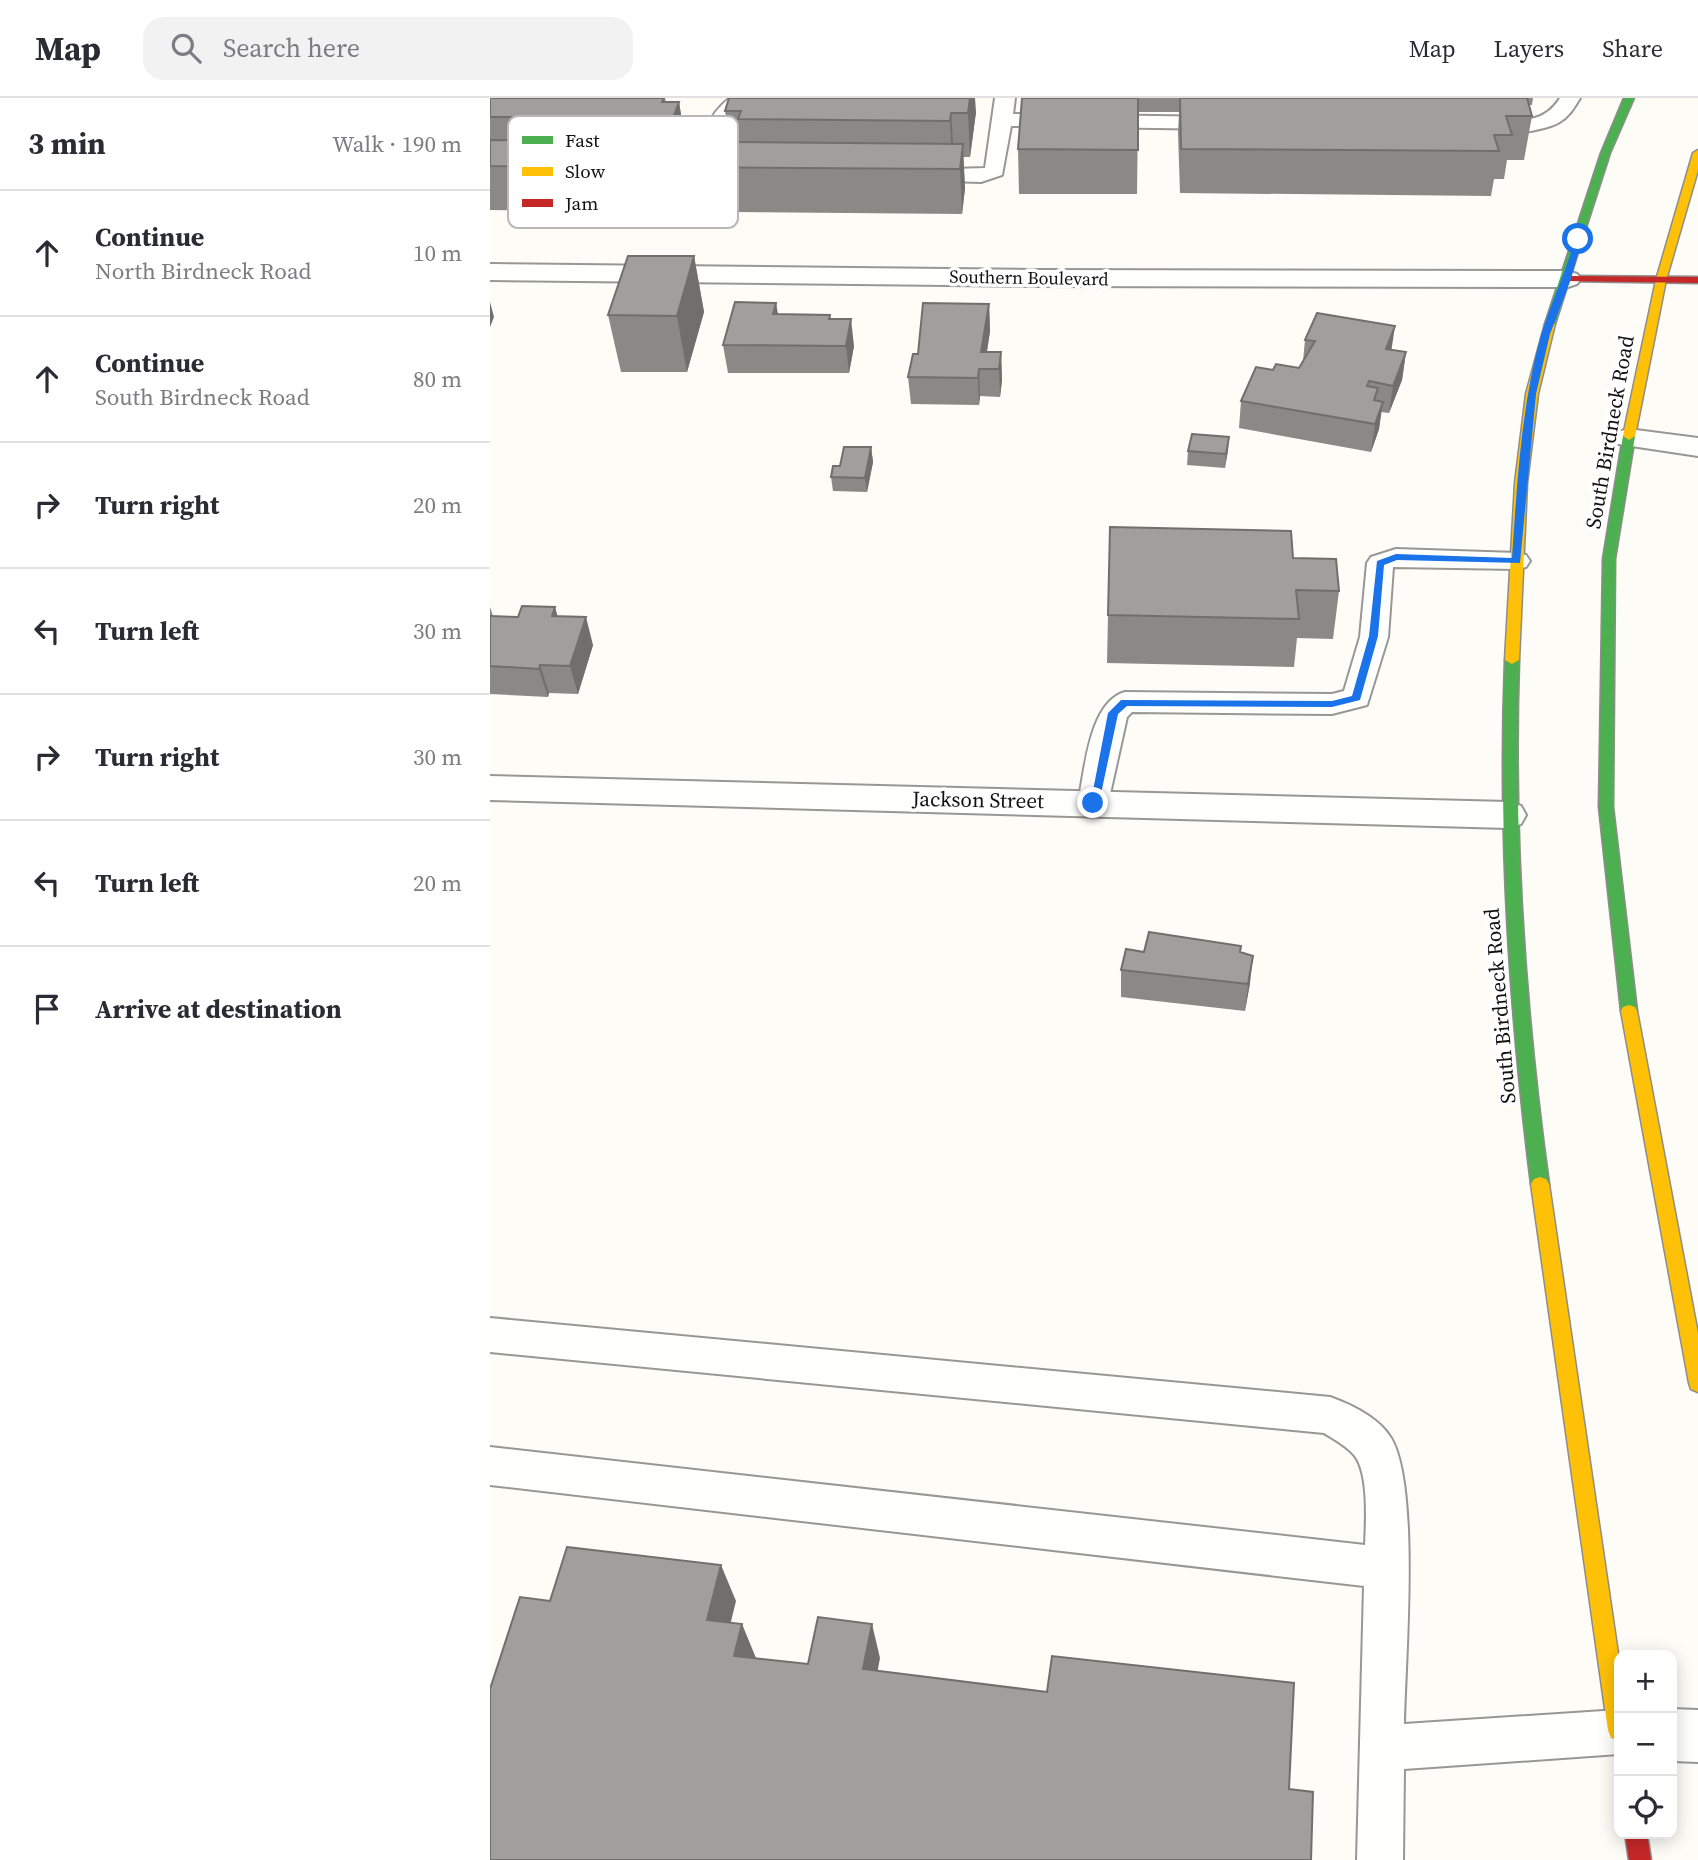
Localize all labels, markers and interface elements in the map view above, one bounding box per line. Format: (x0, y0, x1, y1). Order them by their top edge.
search box (143, 17, 633, 80)
text: Map (35, 26, 101, 71)
icon: search (167, 29, 205, 67)
text: Search here (223, 30, 360, 66)
text: Map (1409, 32, 1456, 65)
text: Layers (1494, 32, 1564, 65)
text: Share (1602, 32, 1663, 65)
legend (508, 116, 738, 228)
text: 3 min (28, 123, 106, 164)
text: Fast (565, 127, 600, 153)
text: Walk · 190 m (332, 128, 462, 160)
text: Slow (565, 158, 606, 184)
text: Jam (564, 190, 598, 216)
text: Continue (95, 219, 204, 255)
route start (1562, 223, 1593, 254)
icon: ahead (28, 234, 66, 272)
text: 10 m (413, 237, 462, 269)
text: North Birdneck Road (95, 255, 312, 287)
street label: Southern Boulevard (949, 264, 1109, 291)
street label: South Birdneck Road (1578, 333, 1641, 531)
text: Continue (95, 345, 204, 381)
icon: ahead (28, 360, 66, 398)
text: 80 m (413, 363, 462, 395)
text: South Birdneck Road (95, 381, 310, 413)
icon: right (28, 486, 66, 524)
text: Turn right (95, 487, 219, 523)
text: 20 m (413, 489, 462, 521)
icon: left (28, 612, 66, 650)
text: Turn left (95, 613, 199, 649)
text: 30 m (413, 615, 462, 647)
icon: right (28, 738, 66, 776)
text: Turn right (95, 739, 219, 775)
text: 30 m (413, 741, 462, 773)
street label: Jackson Street (911, 784, 1044, 815)
route end (1077, 787, 1108, 818)
icon: left (28, 864, 66, 902)
text: Turn left (95, 865, 199, 901)
text: 20 m (413, 867, 462, 899)
street label: South Birdneck Road (1477, 907, 1522, 1105)
icon: arrive (28, 990, 66, 1028)
text: Arrive at destination (95, 991, 342, 1027)
map controls (1614, 1650, 1677, 1839)
button: + (1614, 1650, 1677, 1713)
button: − (1614, 1713, 1677, 1776)
button: locate (1614, 1776, 1677, 1839)

